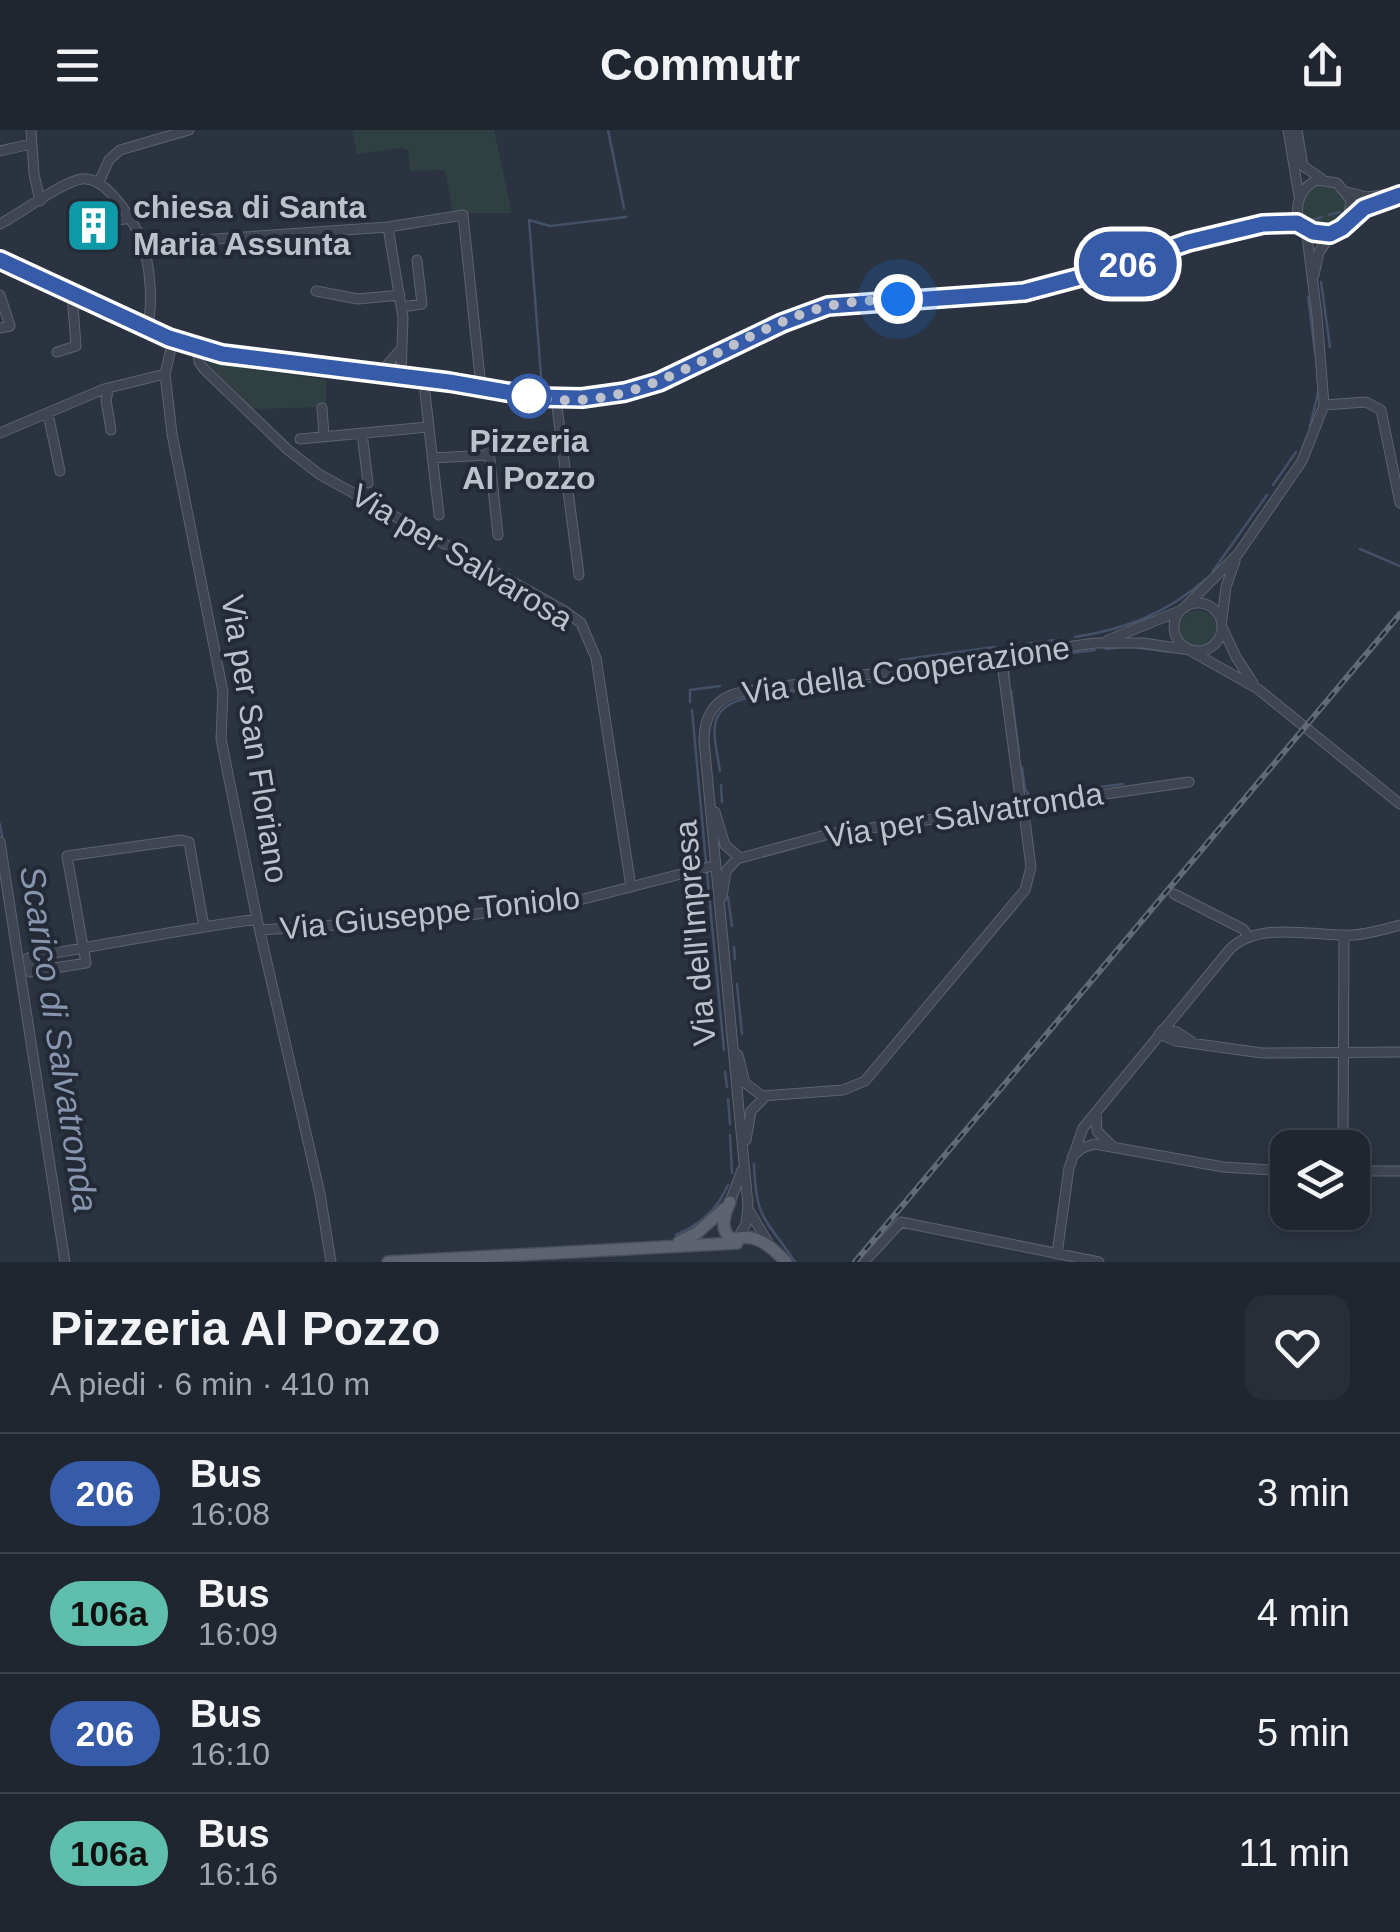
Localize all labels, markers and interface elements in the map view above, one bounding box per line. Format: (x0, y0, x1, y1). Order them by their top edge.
icon: menu (50, 38, 105, 93)
icon: share (1295, 38, 1350, 93)
text: Commutr (600, 39, 800, 90)
place label: chiesa di Santa Maria Assunta (133, 189, 366, 262)
building icon: chiesa di Santa Maria Assunta (64, 195, 124, 255)
line badge: 206 (1070, 232, 1186, 296)
text: 206 (1099, 245, 1157, 284)
your location (873, 274, 923, 324)
marker: Pizzeria Al Pozzo (508, 375, 550, 417)
place label: Pizzeria Al Pozzo (462, 423, 596, 496)
street label: Via per Salvarosa (345, 477, 579, 637)
street label: Via per San Floriano (214, 592, 296, 886)
street label: Via della Cooperazione (740, 629, 1072, 711)
street label: Via per Salvatronda (823, 775, 1106, 855)
street label: Via dell'Impresa (667, 819, 723, 1047)
water label: Scarico di Salvatronda (13, 863, 106, 1215)
street label: Via Giuseppe Toniolo (278, 879, 582, 947)
map controls (1270, 1130, 1370, 1230)
button: layers (1270, 1130, 1370, 1230)
button: heart (1245, 1295, 1350, 1400)
text: Pizzeria Al Pozzo (50, 1302, 440, 1355)
text: A piedi · 6 min · 410 m (50, 1366, 370, 1402)
text: Bus (190, 1453, 262, 1495)
text: 3 min (1257, 1472, 1350, 1514)
text: 206 (76, 1474, 134, 1513)
text: 16:08 (190, 1496, 270, 1532)
text: Bus (198, 1573, 270, 1615)
text: 4 min (1257, 1592, 1350, 1634)
text: 106a (70, 1594, 148, 1633)
text: 16:09 (198, 1616, 278, 1652)
text: Bus (190, 1693, 262, 1735)
text: 5 min (1257, 1712, 1350, 1754)
text: 206 (76, 1714, 134, 1753)
text: 16:10 (190, 1736, 270, 1772)
text: Bus (198, 1813, 270, 1855)
text: 11 min (1239, 1832, 1350, 1874)
text: 106a (70, 1834, 148, 1873)
text: 16:16 (198, 1856, 278, 1892)

